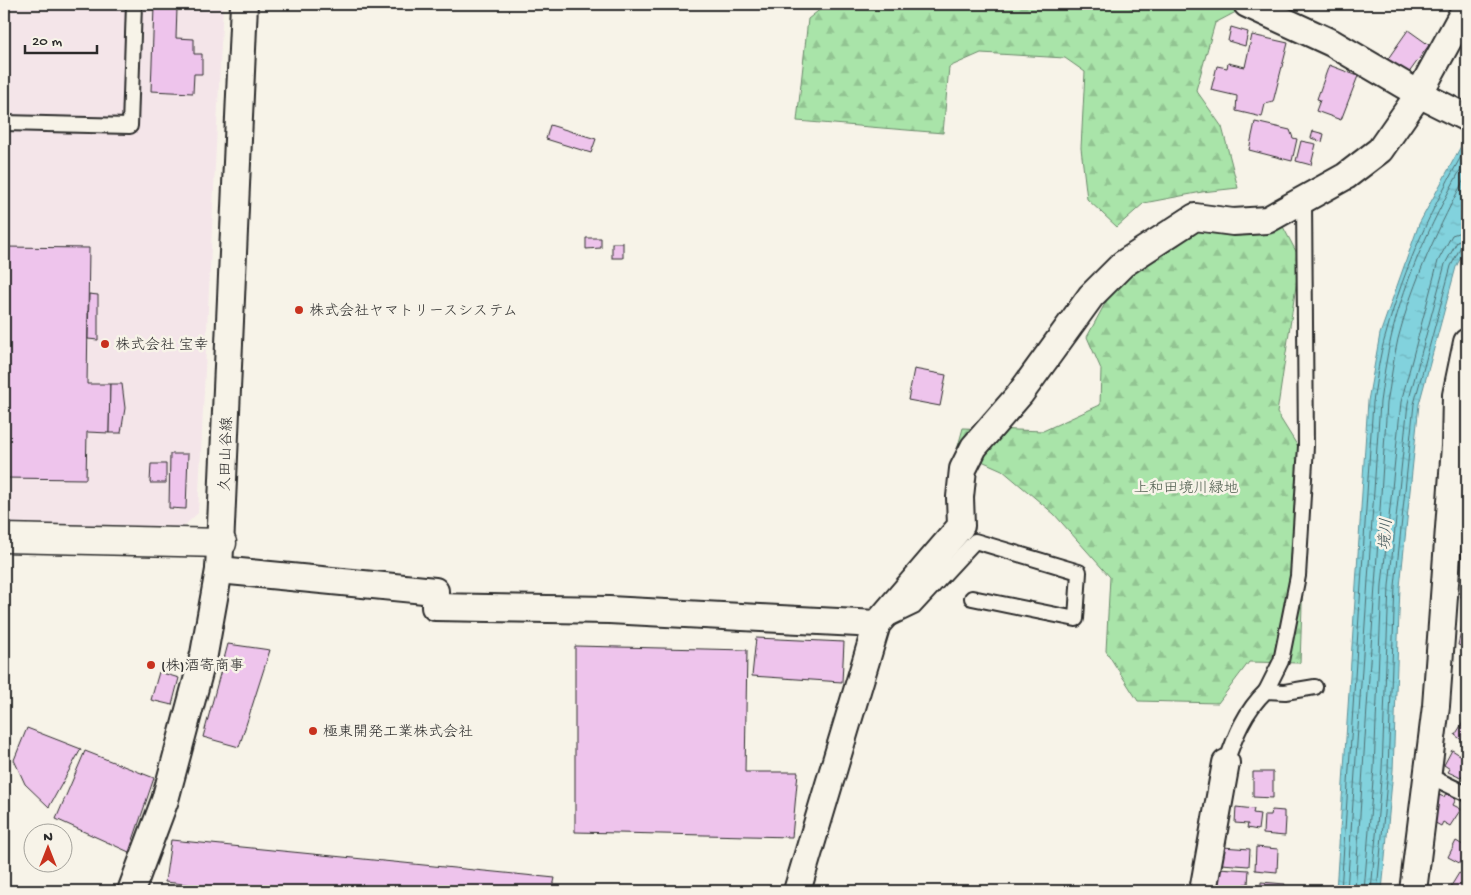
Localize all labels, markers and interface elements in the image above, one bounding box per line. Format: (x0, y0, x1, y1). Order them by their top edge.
scale bar (25, 22, 98, 54)
text: 20 m (32, 33, 62, 51)
place label: 株式会社ヤマトリースシステム (309, 302, 518, 321)
marker: 株式会社ヤマトリースシステム (293, 304, 305, 316)
place label: 株式会社 宝幸 (115, 336, 209, 355)
marker: 株式会社 宝幸 (99, 338, 111, 350)
street label: 久田山谷線 (216, 416, 237, 492)
park label: 上和田境川緑地 (1133, 479, 1239, 498)
water label: 境川 (1376, 518, 1398, 551)
place label: (株)酒寄商事 (161, 657, 245, 676)
marker: (株)酒寄商事 (145, 659, 157, 671)
place label: 極東開発工業株式会社 (323, 723, 473, 742)
marker: 極東開発工業株式会社 (307, 725, 319, 737)
north arrow (22, 822, 72, 872)
text: N (43, 829, 53, 846)

